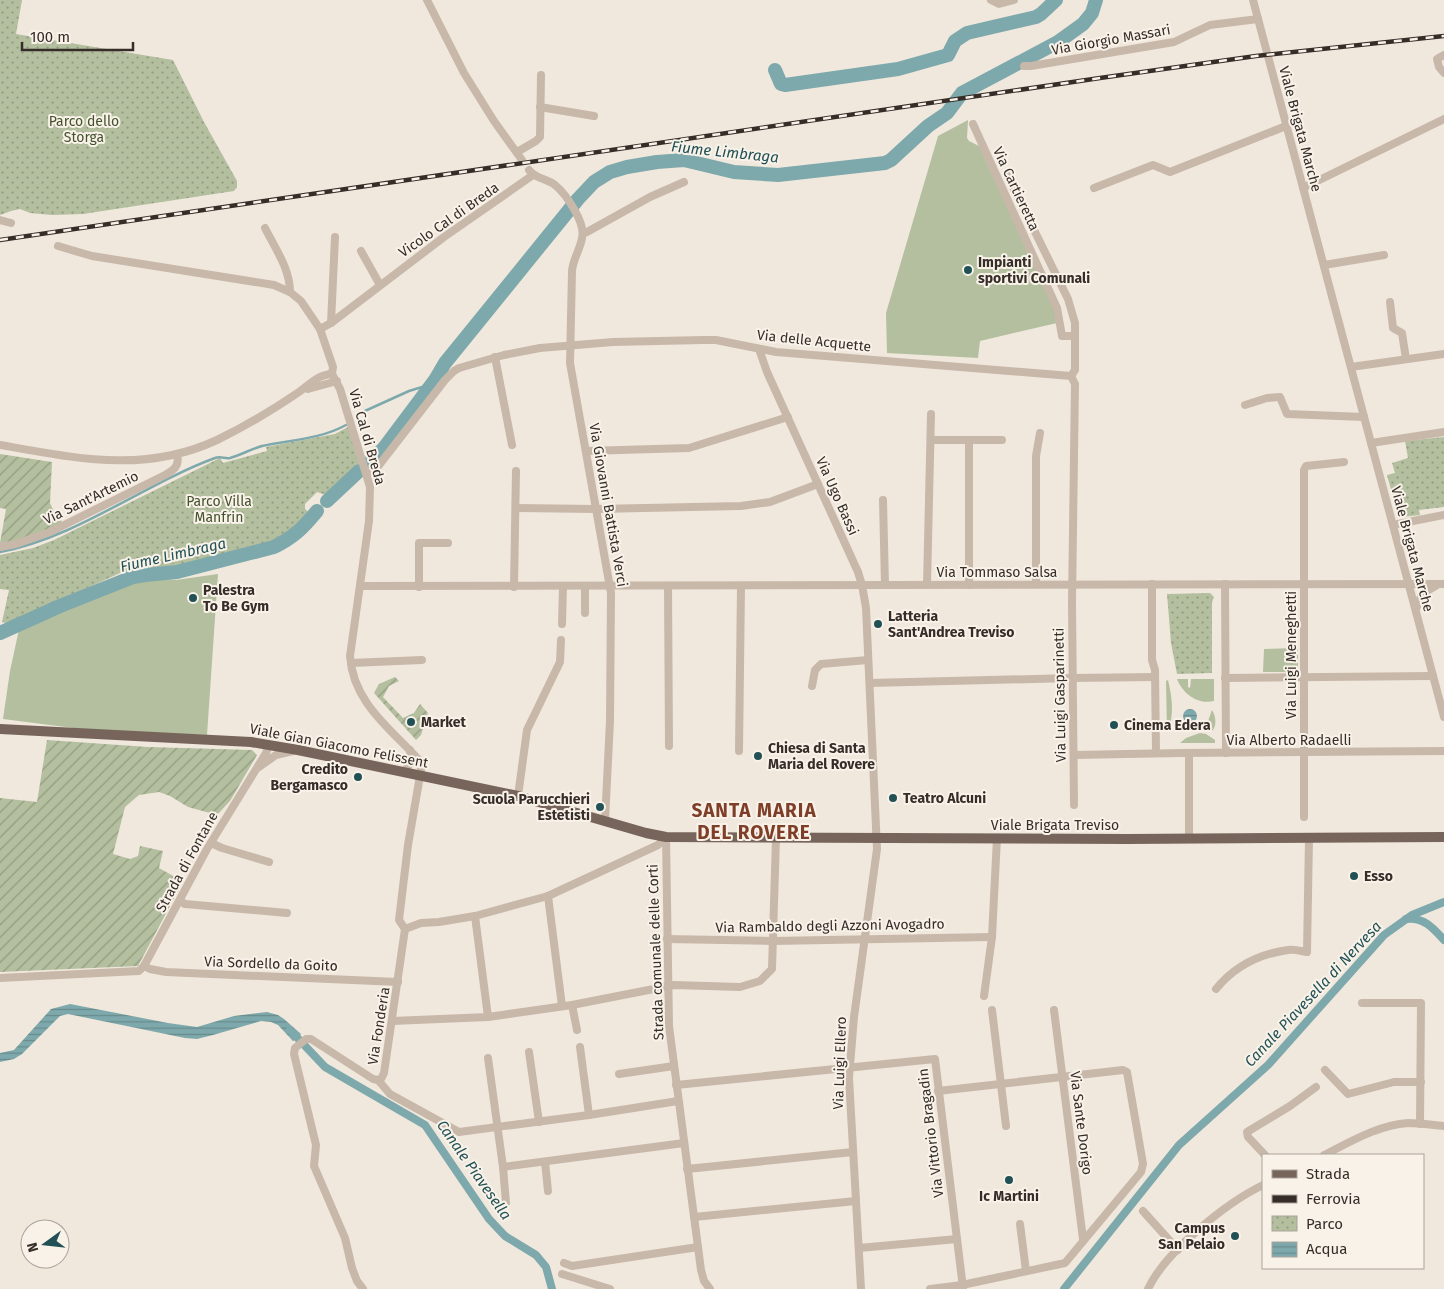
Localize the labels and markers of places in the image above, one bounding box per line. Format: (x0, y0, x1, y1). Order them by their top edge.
place label: Impianti sportivi Comunali (978, 254, 1090, 287)
marker: Impianti sportivi Comunali (962, 264, 974, 276)
place label: Palestra To Be Gym (203, 582, 269, 615)
marker: Palestra To Be Gym (187, 592, 199, 604)
place label: Latteria Sant'Andrea Treviso (888, 608, 1014, 641)
marker: Latteria Sant'Andrea Treviso (872, 618, 884, 630)
place label: Market (421, 714, 467, 731)
marker: Market (405, 716, 417, 728)
place label: Cinema Edera (1124, 717, 1211, 734)
marker: Cinema Edera (1108, 719, 1120, 731)
place label: Chiesa di Santa Maria del Rovere (768, 740, 875, 773)
marker: Chiesa di Santa Maria del Rovere (752, 750, 764, 762)
place label: Credito Bergamasco (270, 761, 348, 794)
marker: Credito Bergamasco (352, 771, 364, 783)
place label: Teatro Alcuni (903, 790, 986, 807)
place label: Scuola Parucchieri Estetisti (473, 791, 590, 824)
marker: Teatro Alcuni (887, 792, 899, 804)
marker: Scuola Parucchieri Estetisti (594, 801, 606, 813)
place label: Esso (1364, 868, 1393, 885)
marker: Esso (1348, 870, 1360, 882)
marker: Ic Martini (1003, 1174, 1015, 1186)
place label: Ic Martini (979, 1188, 1039, 1205)
place label: Campus San Pelaio (1158, 1220, 1225, 1253)
marker: Campus San Pelaio (1229, 1230, 1241, 1242)

